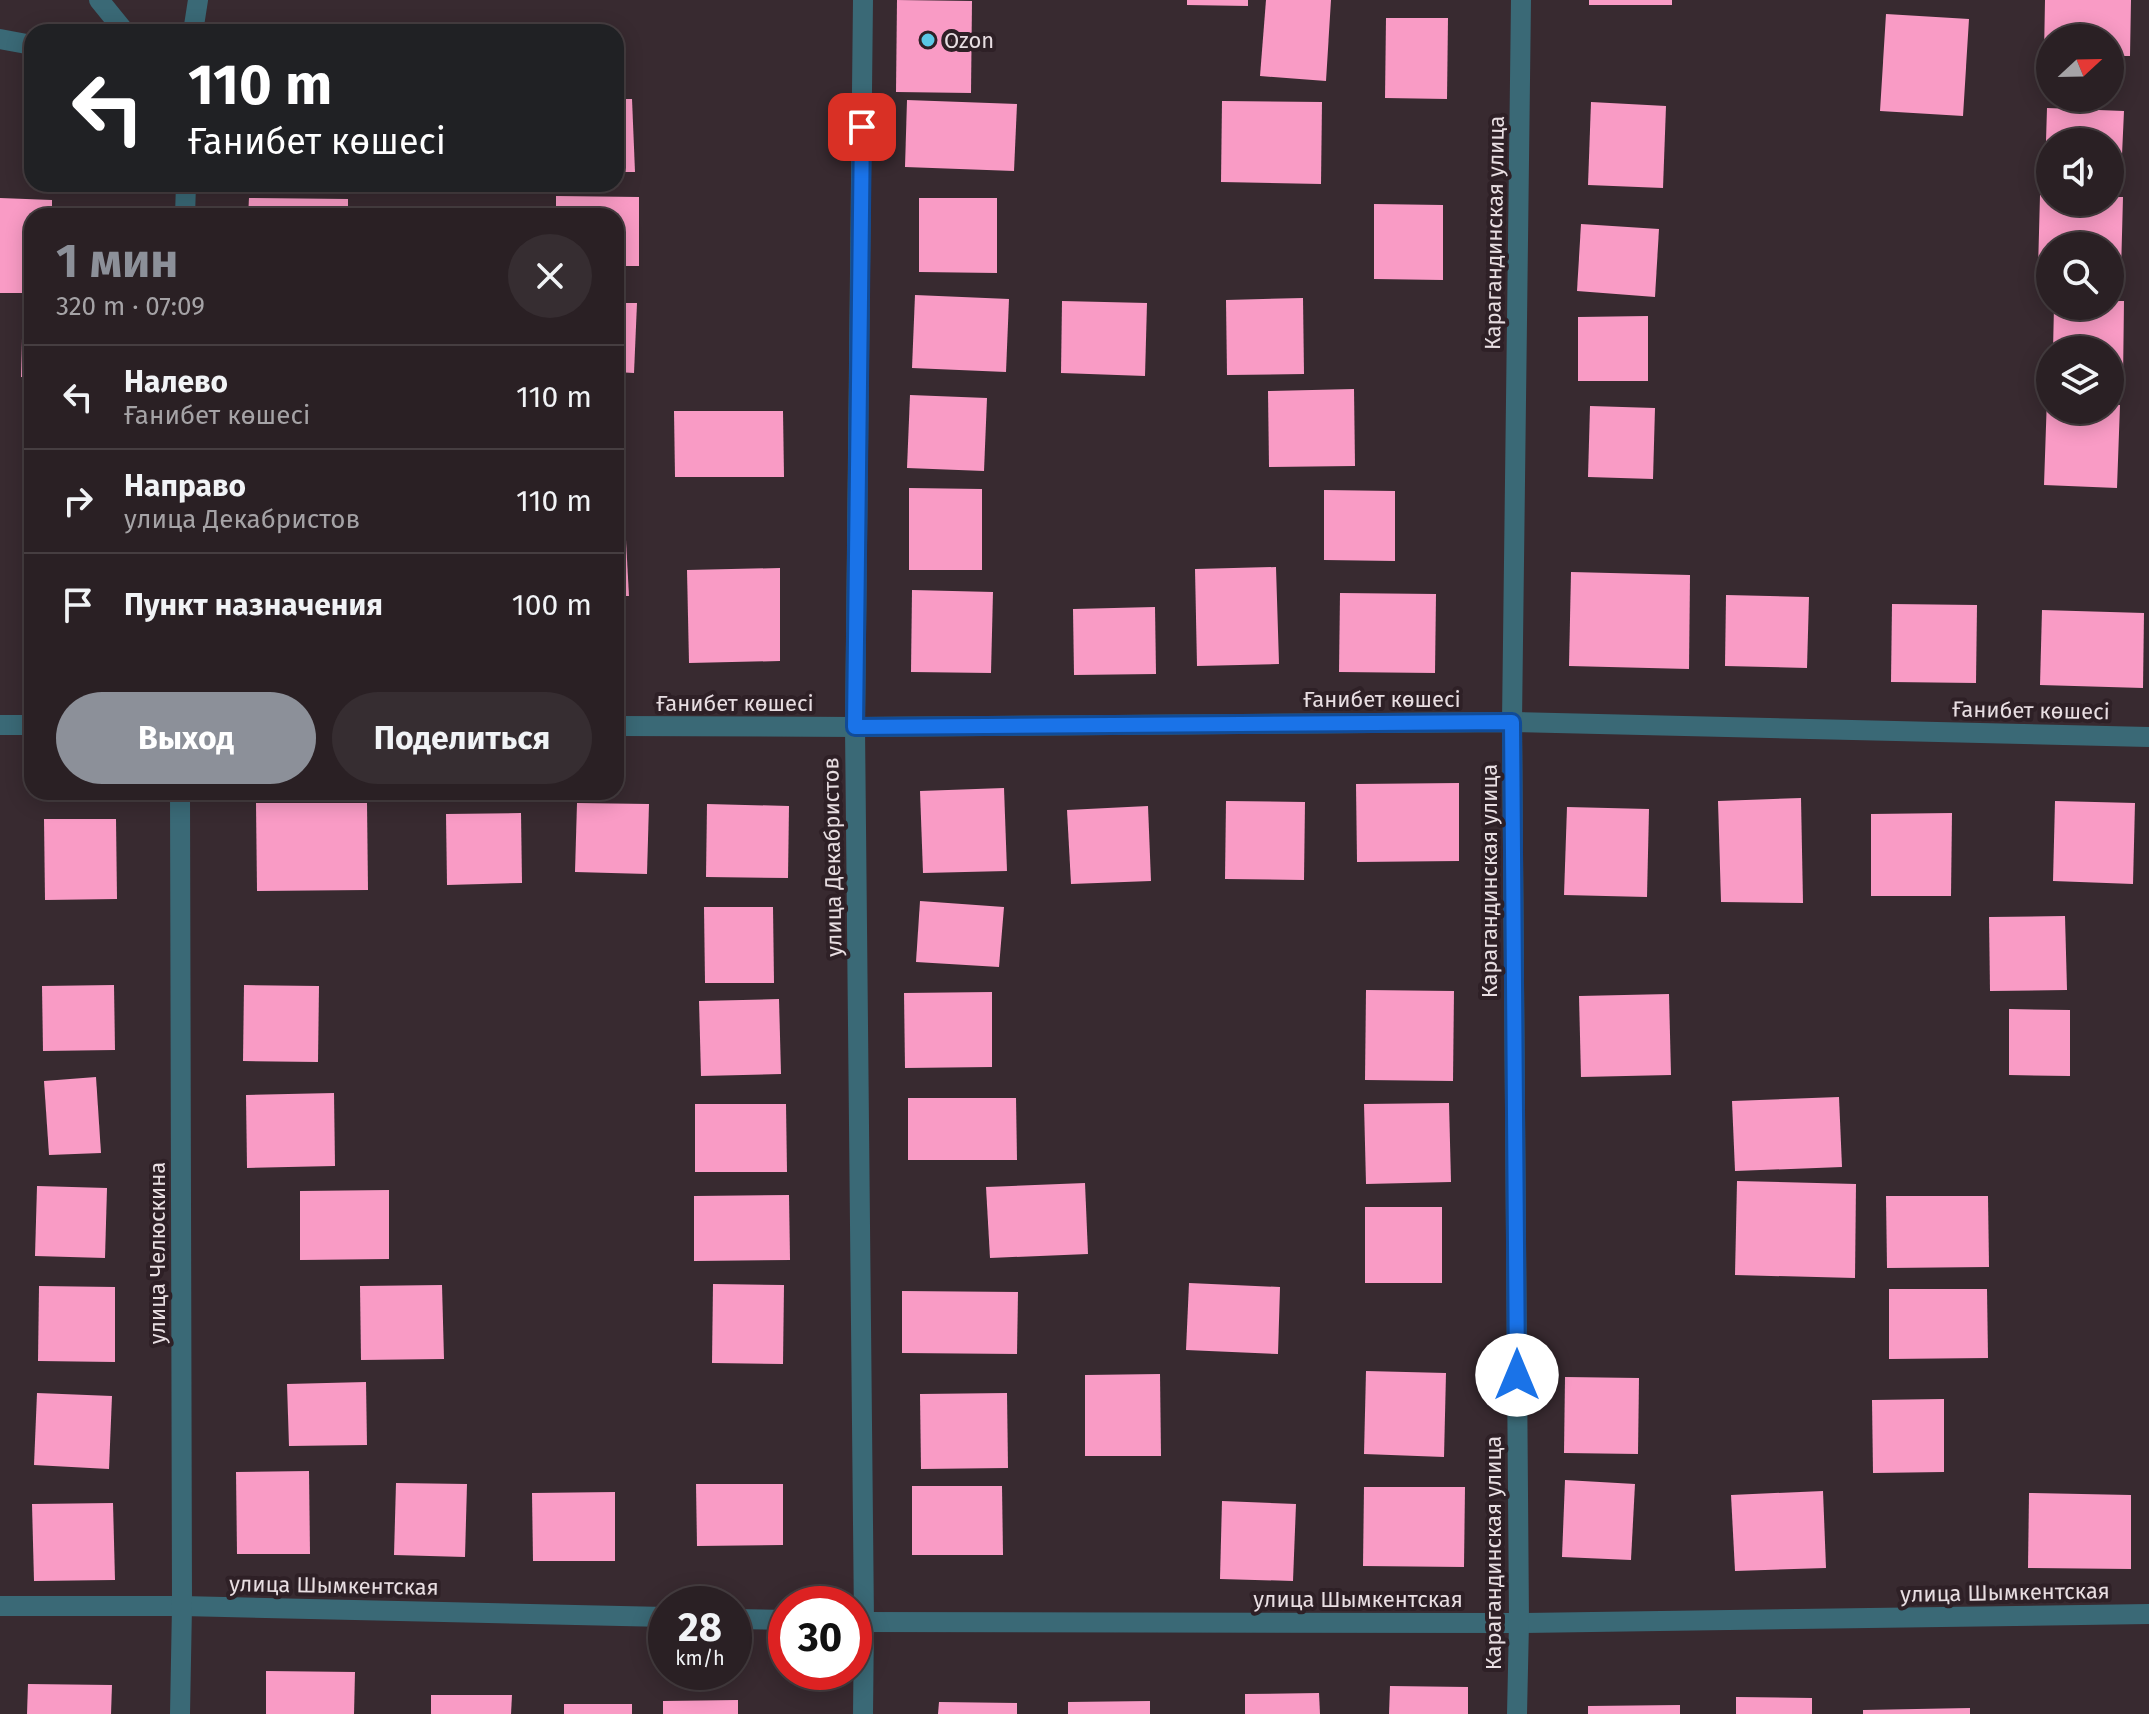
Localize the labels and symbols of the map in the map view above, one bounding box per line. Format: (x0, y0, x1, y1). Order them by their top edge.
north arrow (2036, 24, 2124, 112)
place label: Ozon (944, 27, 994, 54)
marker: Ozon (919, 31, 937, 49)
pin (828, 93, 896, 161)
street label: Карагандинская улица (1479, 116, 1510, 350)
street label: Ғанибет көшесі (1303, 686, 1461, 713)
street label: Ғанибет көшесі (656, 690, 814, 717)
street label: Ғанибет көшесі (1952, 696, 2110, 725)
street label: улица Декабристов (817, 757, 848, 957)
street label: Карагандинская улица (1476, 764, 1503, 998)
street label: улица Челюскина (144, 1162, 171, 1344)
position arrow (1475, 1333, 1559, 1417)
street label: Карагандинская улица (1480, 1436, 1507, 1670)
street label: улица Шымкентская (229, 1570, 439, 1601)
street label: улица Шымкентская (1900, 1577, 2110, 1608)
speed limit sign: 30 (768, 1586, 872, 1690)
street label: улица Шымкентская (1253, 1586, 1463, 1613)

